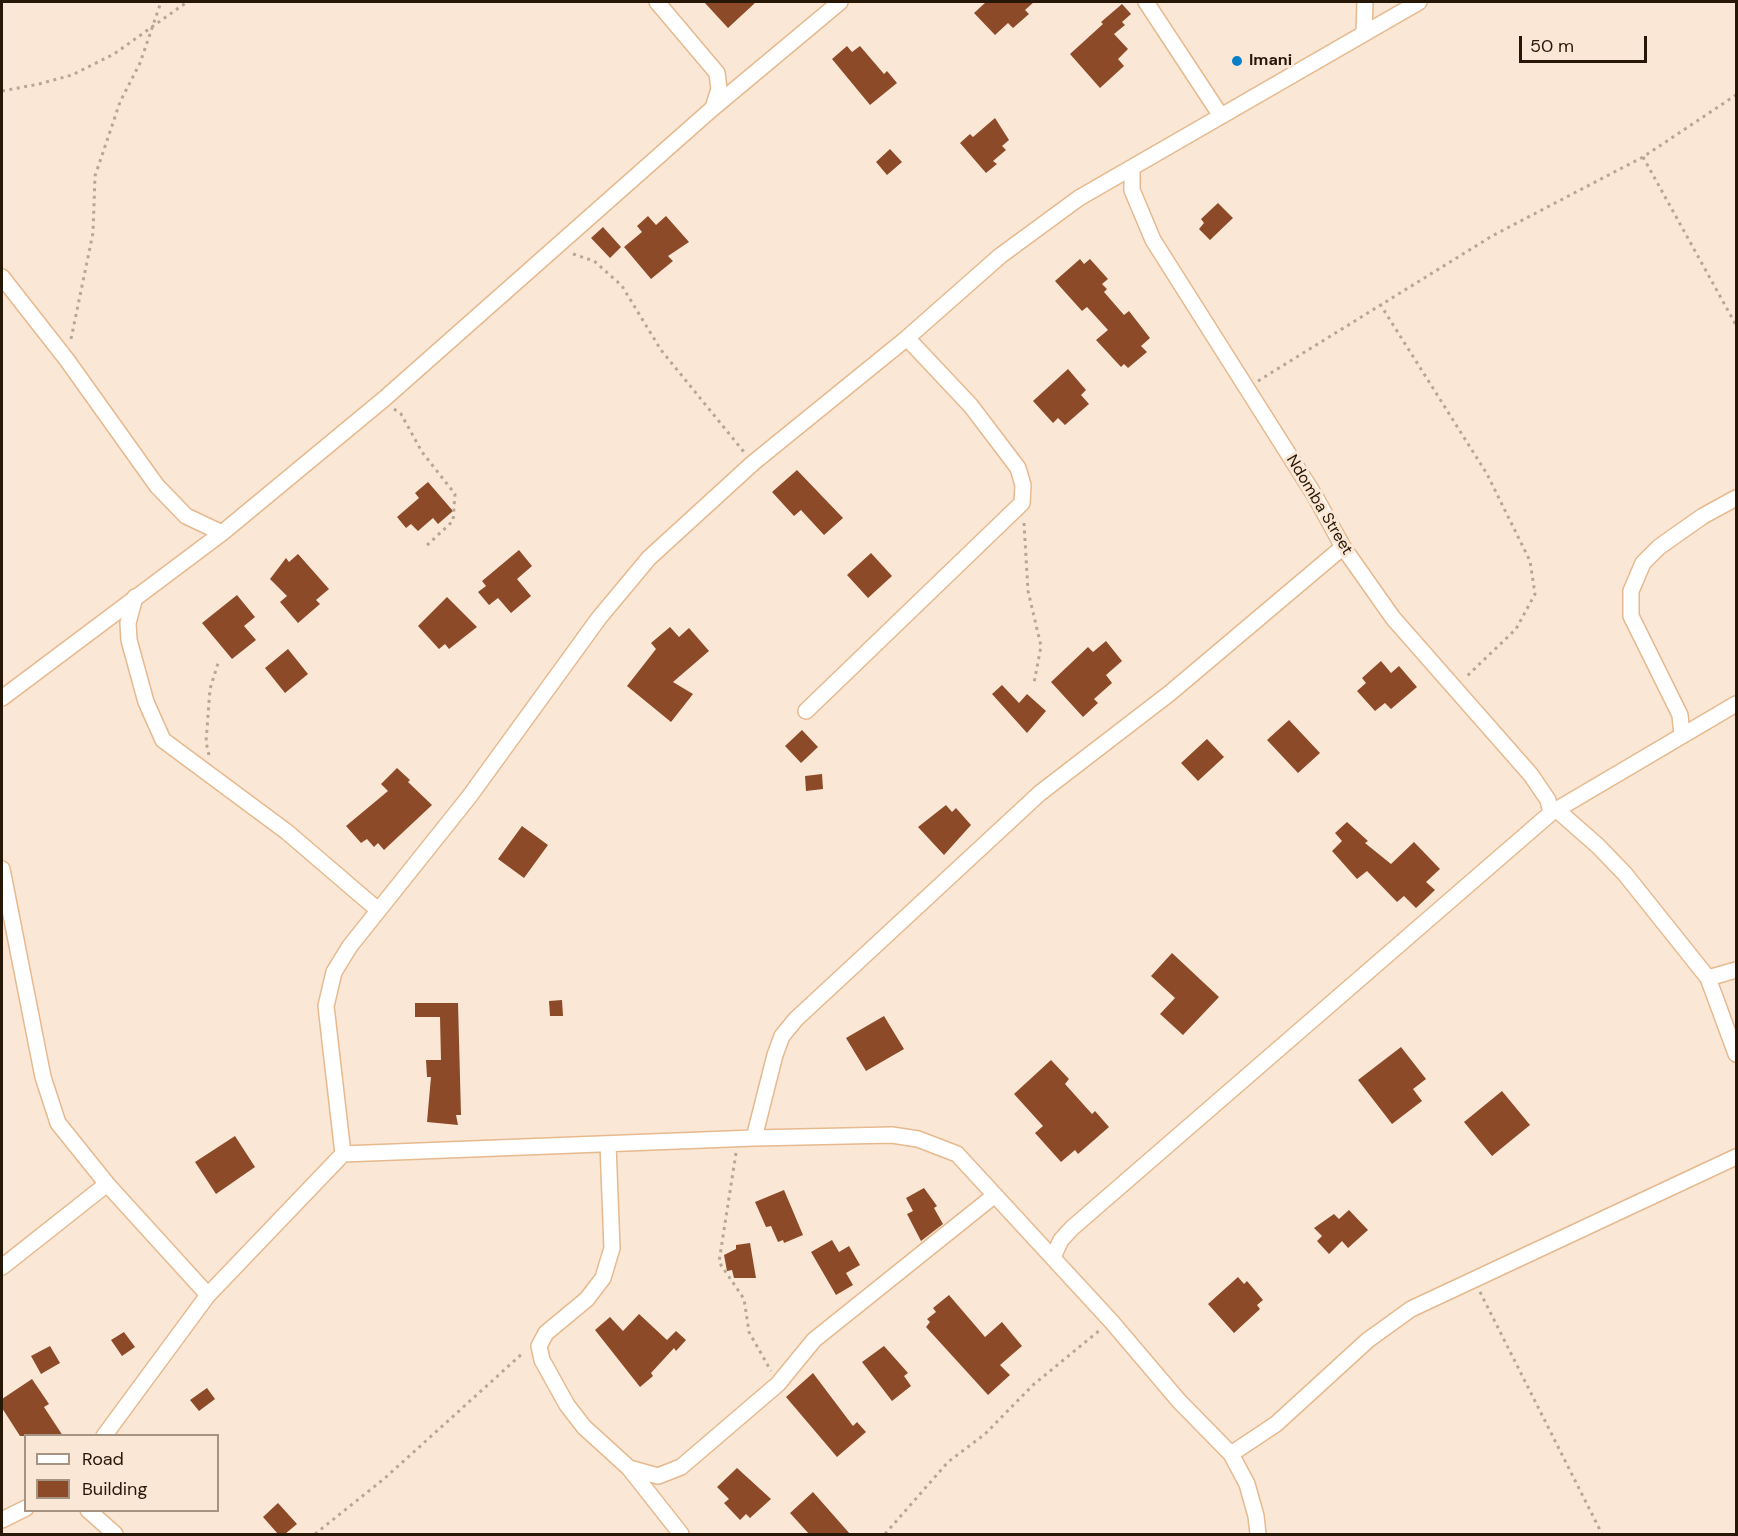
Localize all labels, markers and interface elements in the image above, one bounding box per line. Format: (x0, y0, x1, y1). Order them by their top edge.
scale bar (1522, 24, 1650, 62)
text: 50 m (1530, 34, 1574, 58)
place label: Imani (1249, 51, 1292, 71)
marker: Imani (1230, 54, 1244, 68)
street label: Ndomba Street (1282, 452, 1356, 558)
legend (24, 1434, 219, 1512)
text: Road (82, 1447, 124, 1471)
text: Building (82, 1477, 147, 1501)

